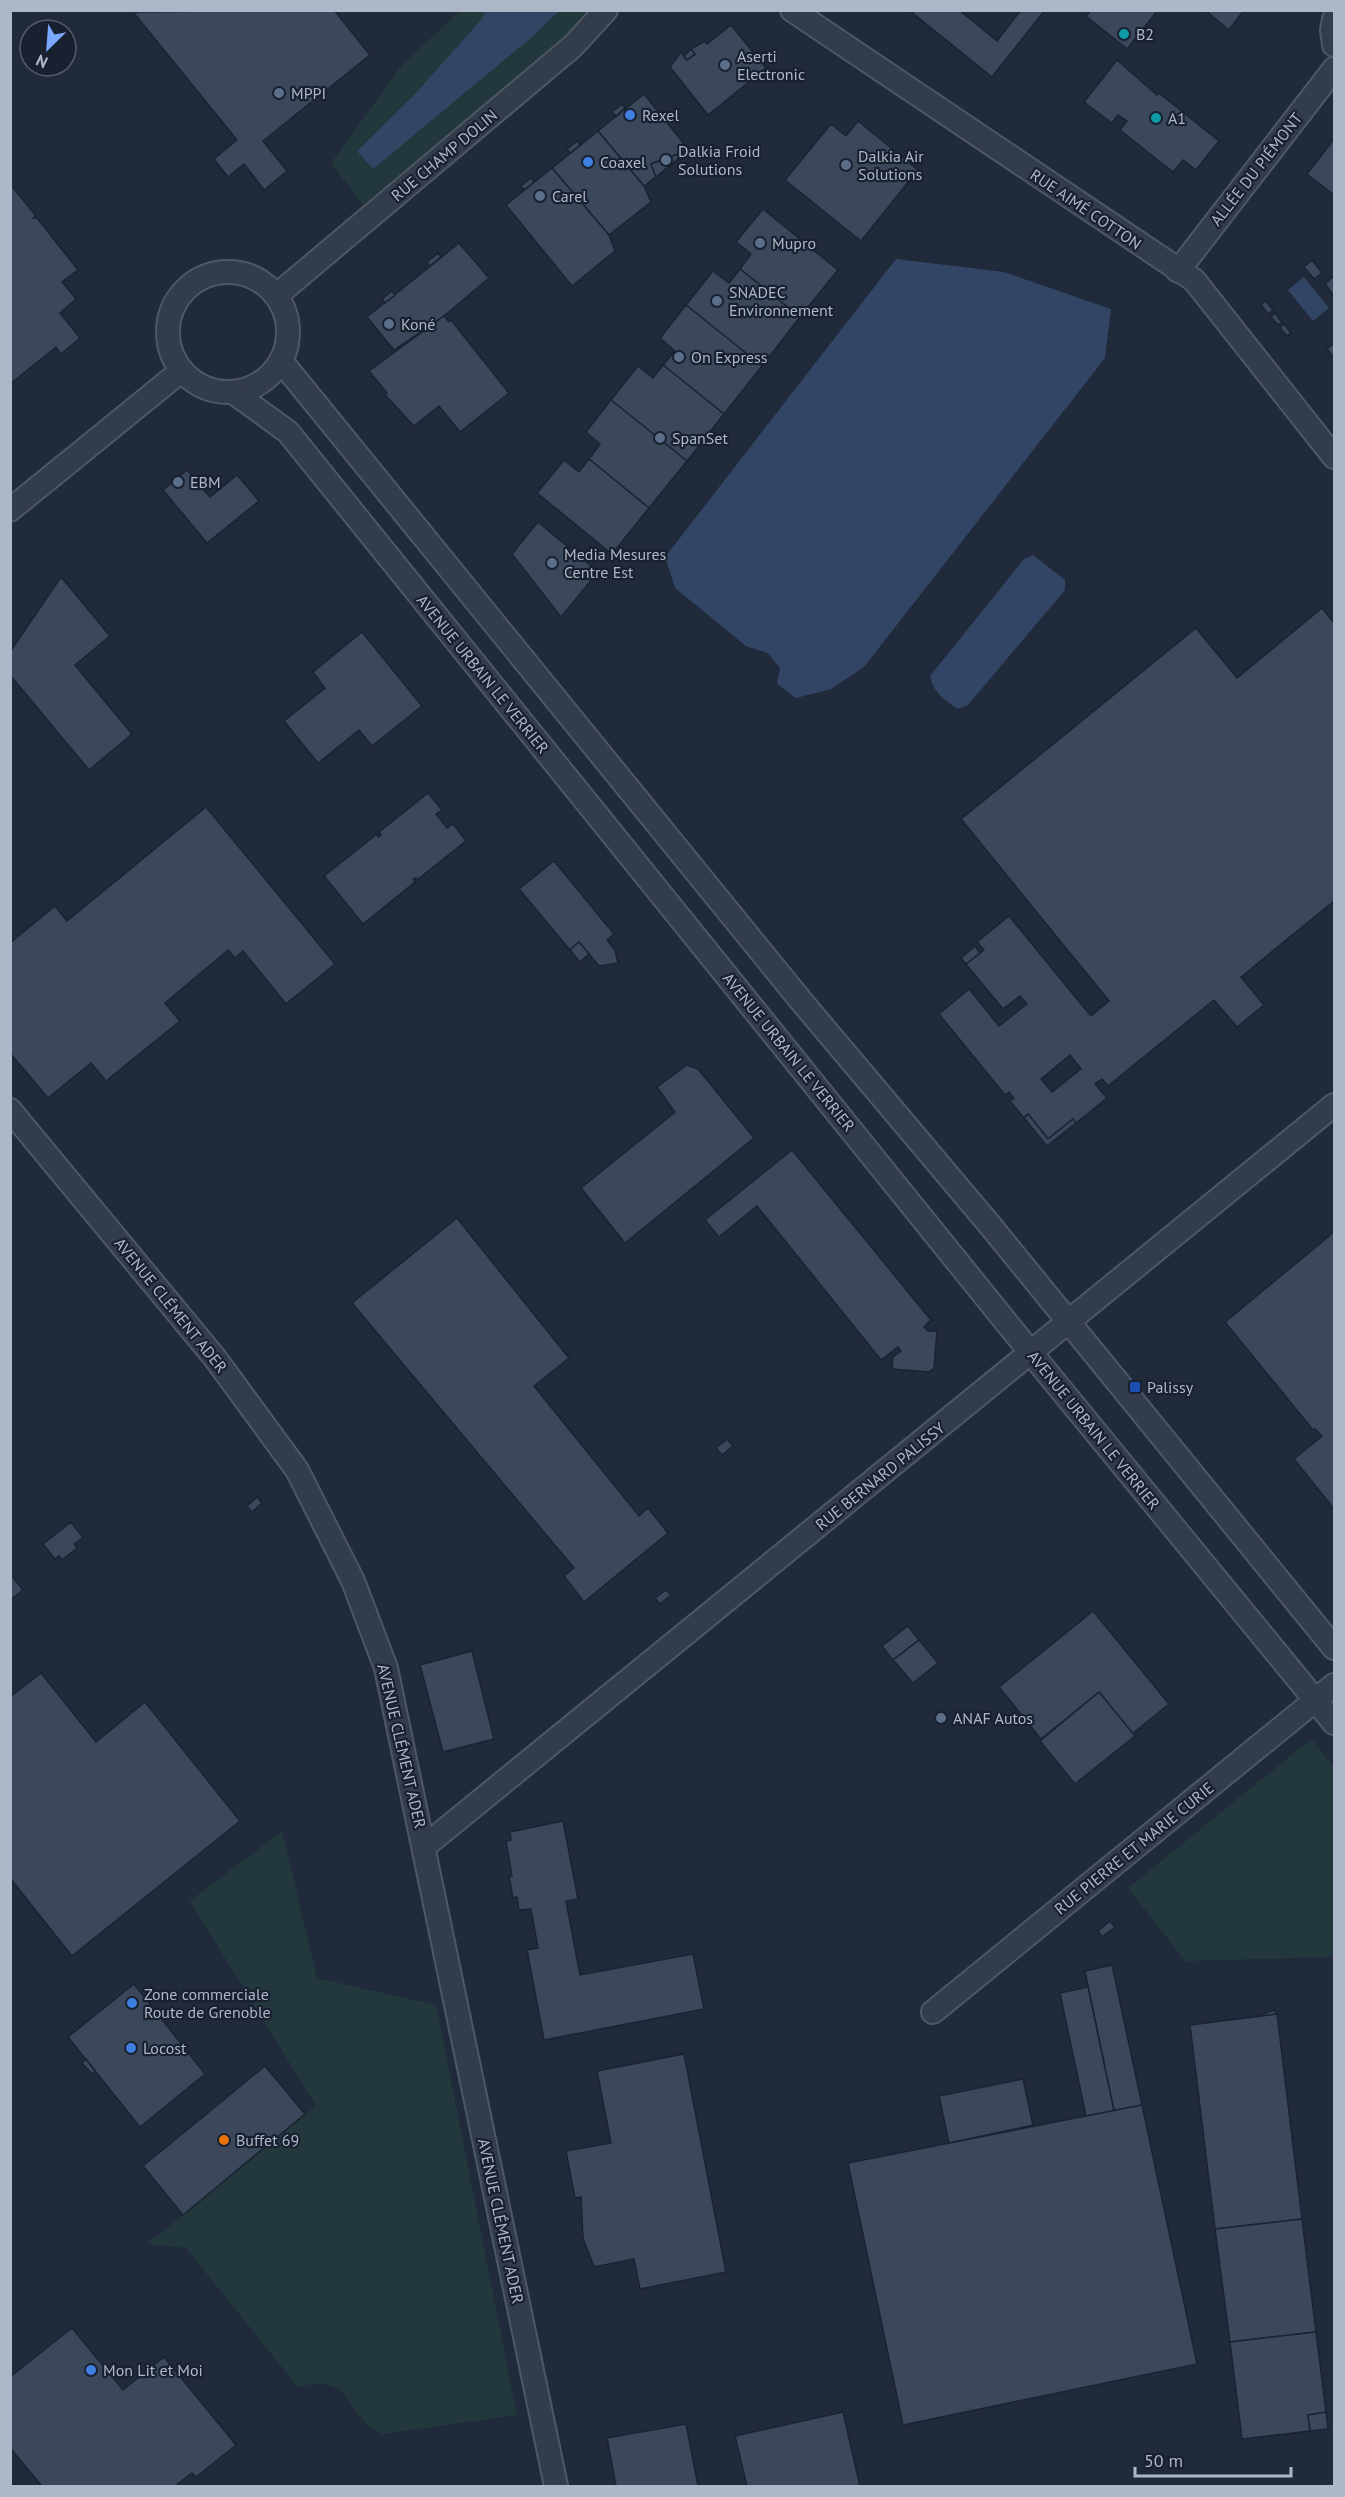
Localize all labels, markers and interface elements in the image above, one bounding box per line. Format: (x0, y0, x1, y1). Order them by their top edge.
north arrow (18, 18, 78, 78)
place label: B2 (1136, 24, 1154, 44)
marker: B2 (1117, 27, 1131, 41)
place label: Aserti Electronic (737, 46, 805, 84)
text: N (33, 50, 51, 73)
marker: Aserti Electronic (718, 58, 732, 72)
place label: MPPI (291, 83, 326, 103)
marker: MPPI (272, 86, 286, 100)
street label: RUE CHAMP DOLIN (387, 105, 501, 205)
place label: Rexel (642, 105, 679, 125)
marker: Rexel (623, 108, 637, 122)
place label: A1 (1168, 108, 1186, 128)
street label: ALLÉE DU PIÉMONT (1206, 108, 1306, 229)
marker: A1 (1149, 111, 1163, 125)
place label: Dalkia Froid Solutions (678, 141, 760, 179)
place label: Dalkia Air Solutions (858, 146, 924, 184)
place label: Coaxel (600, 152, 646, 172)
marker: Dalkia Froid Solutions (659, 153, 673, 167)
marker: Coaxel (581, 155, 595, 169)
marker: Dalkia Air Solutions (839, 158, 853, 172)
street label: RUE AIMÉ COTTON (1027, 164, 1145, 254)
place label: Carel (552, 186, 587, 206)
marker: Carel (533, 189, 547, 203)
place label: Mupro (772, 233, 816, 253)
marker: Mupro (753, 236, 767, 250)
place label: SNADEC Environnement (729, 282, 834, 320)
marker: SNADEC Environnement (710, 294, 724, 308)
place label: Koné (401, 314, 435, 334)
marker: Koné (382, 317, 396, 331)
place label: On Express (691, 347, 768, 367)
marker: On Express (672, 350, 686, 364)
place label: SpanSet (672, 428, 728, 448)
marker: SpanSet (653, 431, 667, 445)
place label: EBM (190, 472, 221, 492)
marker: EBM (171, 475, 185, 489)
place label: Media Mesures Centre Est (564, 544, 667, 582)
marker: Media Mesures Centre Est (545, 556, 559, 570)
street label: AVENUE URBAIN LE VERRIER (413, 590, 553, 758)
street label: AVENUE URBAIN LE VERRIER (719, 968, 859, 1136)
street label: AVENUE CLÉMENT ADER (110, 1233, 232, 1377)
street label: AVENUE URBAIN LE VERRIER (1024, 1346, 1164, 1514)
place label: Palissy (1147, 1377, 1194, 1397)
marker: Palissy (1128, 1380, 1142, 1394)
street label: RUE BERNARD PALISSY (811, 1418, 949, 1534)
street label: AVENUE CLÉMENT ADER (373, 1662, 431, 1830)
place label: ANAF Autos (953, 1708, 1033, 1728)
marker: ANAF Autos (934, 1711, 948, 1725)
street label: RUE PIERRE ET MARIE CURIE (1050, 1778, 1218, 1918)
place label: Zone commerciale Route de Grenoble (144, 1984, 271, 2022)
marker: Zone commerciale Route de Grenoble (125, 1996, 139, 2010)
place label: Locost (143, 2038, 187, 2058)
marker: Locost (124, 2041, 138, 2055)
place label: Buffet 69 (236, 2130, 299, 2150)
marker: Buffet 69 (217, 2133, 231, 2147)
street label: AVENUE CLÉMENT ADER (474, 2137, 528, 2305)
place label: Mon Lit et Moi (103, 2360, 203, 2380)
marker: Mon Lit et Moi (84, 2363, 98, 2377)
scale bar (1135, 2440, 1291, 2478)
text: 50 m (1144, 2449, 1183, 2472)

